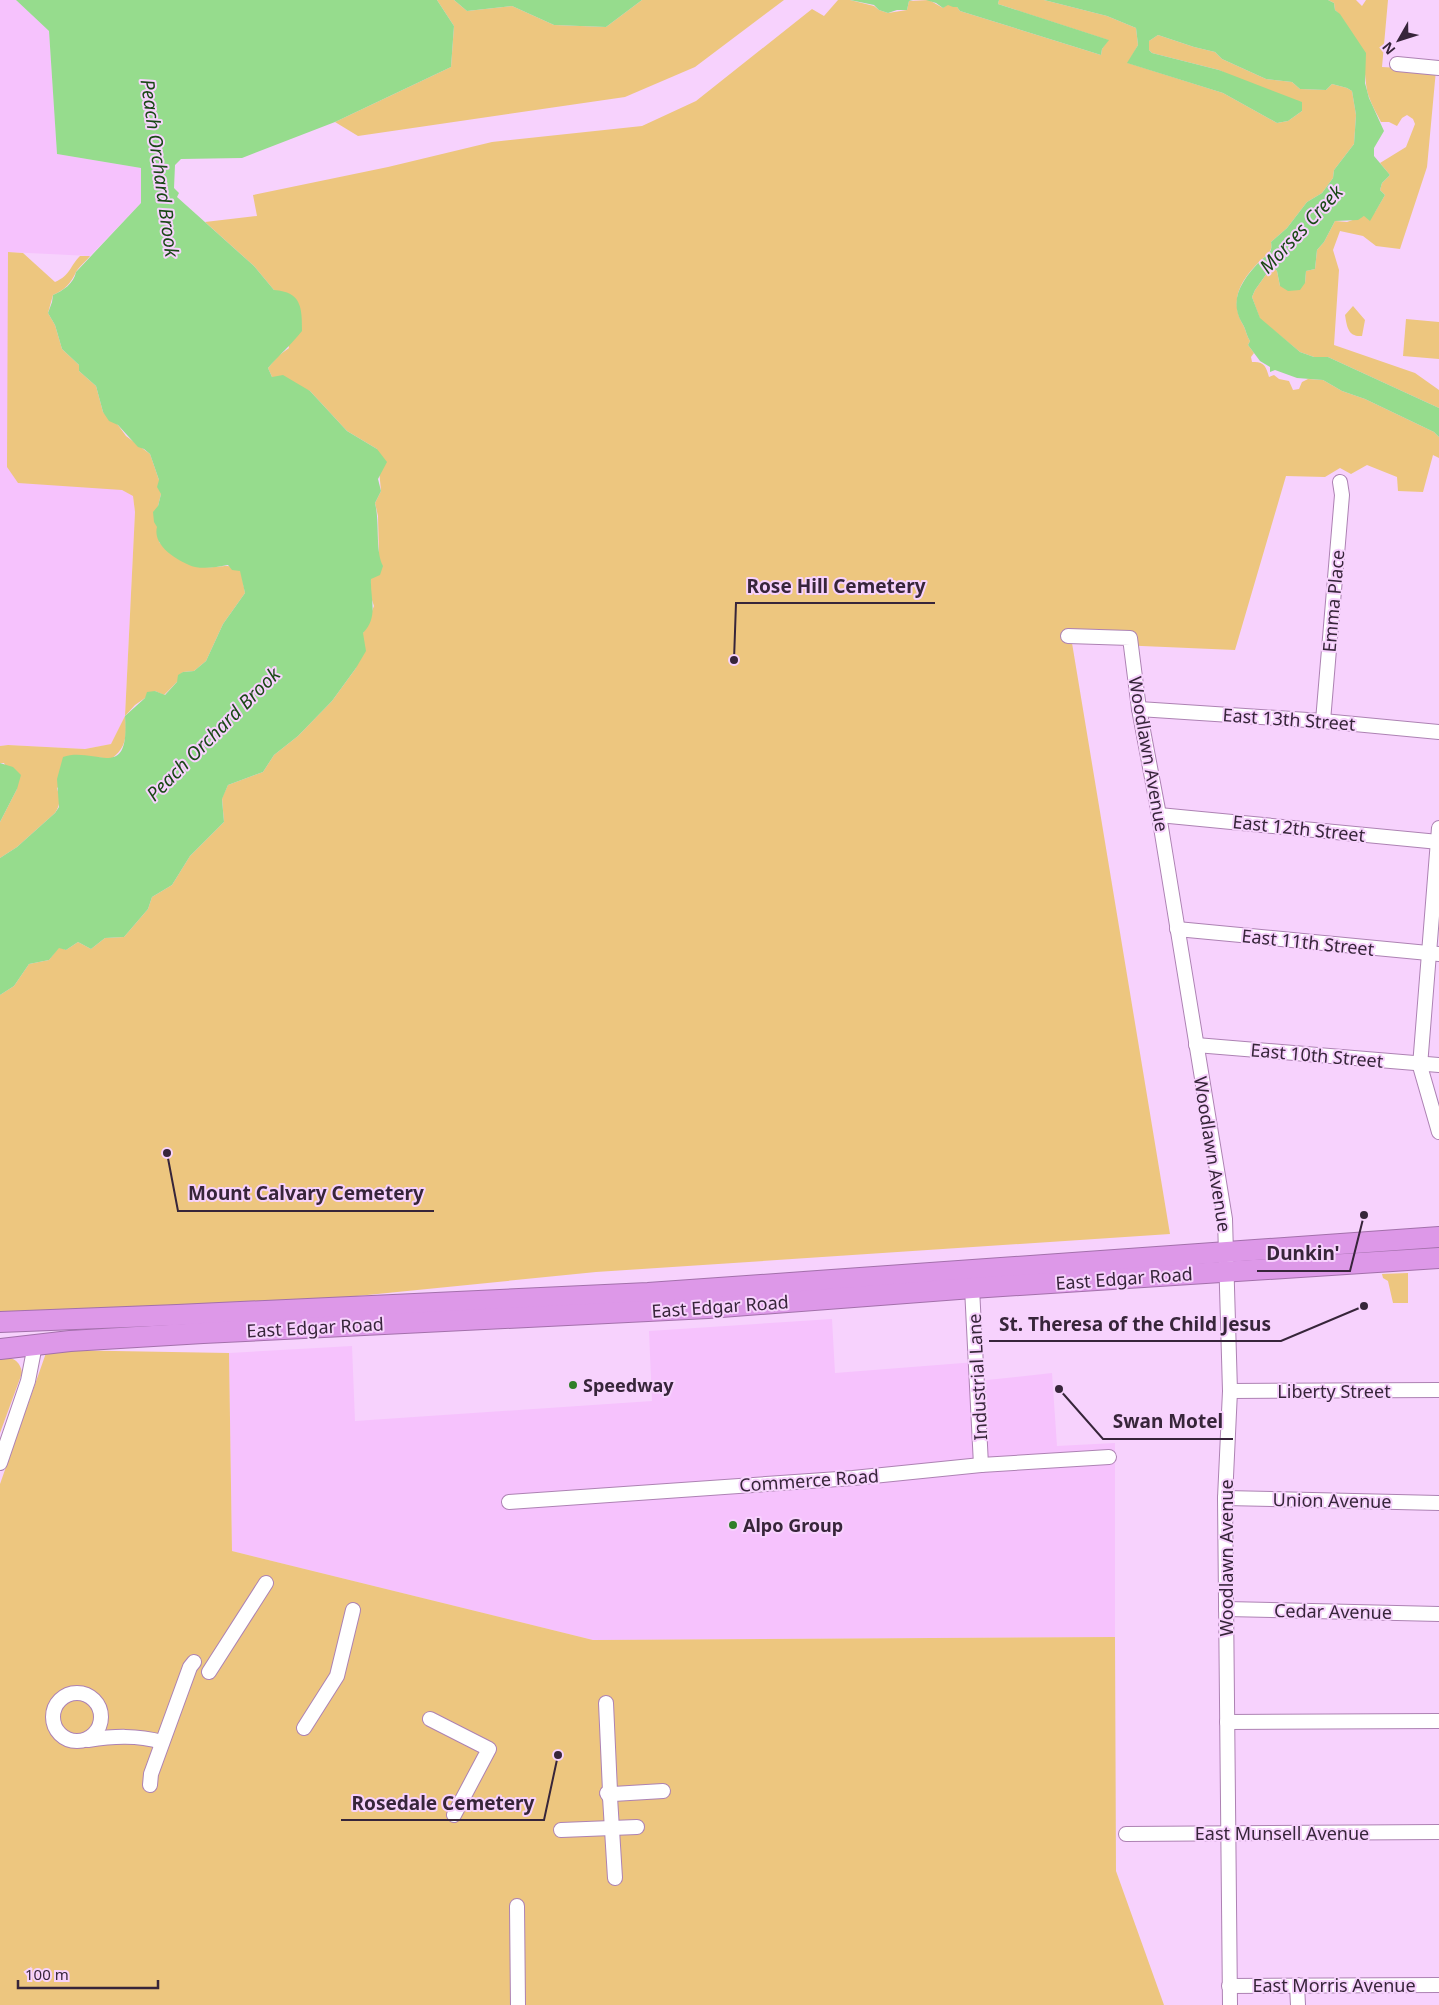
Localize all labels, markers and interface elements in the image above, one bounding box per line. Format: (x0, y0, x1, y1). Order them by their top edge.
north arrow (1374, 15, 1424, 65)
text: N (1378, 38, 1399, 59)
water label: Peach Orchard Brook (135, 77, 185, 259)
water label: Morses Creek (1253, 179, 1349, 279)
street label: Emma Place (1317, 549, 1349, 653)
callout: Rose Hill Cemetery (736, 569, 935, 603)
text: Rose Hill Cemetery (747, 573, 926, 599)
water label: Peach Orchard Brook (140, 661, 286, 807)
street label: Woodlawn Avenue (1124, 675, 1174, 833)
street label: East 13th Street (1222, 702, 1357, 736)
street label: East 12th Street (1232, 809, 1367, 847)
street label: East 11th Street (1241, 923, 1376, 961)
street label: East 10th Street (1250, 1037, 1385, 1073)
street label: Woodlawn Avenue (1189, 1075, 1237, 1233)
callout: Mount Calvary Cemetery (178, 1177, 434, 1211)
text: Mount Calvary Cemetery (188, 1180, 424, 1206)
callout: Dunkin' (1257, 1237, 1350, 1271)
text: Dunkin' (1266, 1240, 1340, 1266)
street label: East Edgar Road (1055, 1261, 1193, 1295)
street label: East Edgar Road (651, 1289, 789, 1323)
callout: St. Theresa of the Child Jesus (989, 1307, 1281, 1341)
street label: East Edgar Road (246, 1311, 384, 1343)
text: St. Theresa of the Child Jesus (999, 1311, 1271, 1337)
street label: Industrial Lane (962, 1313, 992, 1441)
place label: Speedway (583, 1373, 674, 1397)
marker: Speedway (567, 1379, 579, 1391)
street label: Liberty Street (1277, 1379, 1391, 1403)
callout: Swan Motel (1103, 1405, 1233, 1439)
text: Swan Motel (1113, 1408, 1223, 1434)
street label: Commerce Road (738, 1463, 880, 1497)
street label: Woodlawn Avenue (1214, 1479, 1238, 1637)
street label: Union Avenue (1272, 1487, 1392, 1513)
place label: Alpo Group (743, 1513, 843, 1537)
marker: Alpo Group (727, 1519, 739, 1531)
street label: Cedar Avenue (1274, 1598, 1392, 1624)
callout: Rosedale Cemetery (341, 1786, 544, 1820)
text: Rosedale Cemetery (352, 1790, 535, 1816)
street label: East Munsell Avenue (1195, 1821, 1369, 1845)
scale bar (18, 1958, 158, 1990)
text: 100 m (25, 1964, 69, 1984)
street label: East Morris Avenue (1252, 1973, 1416, 1997)

